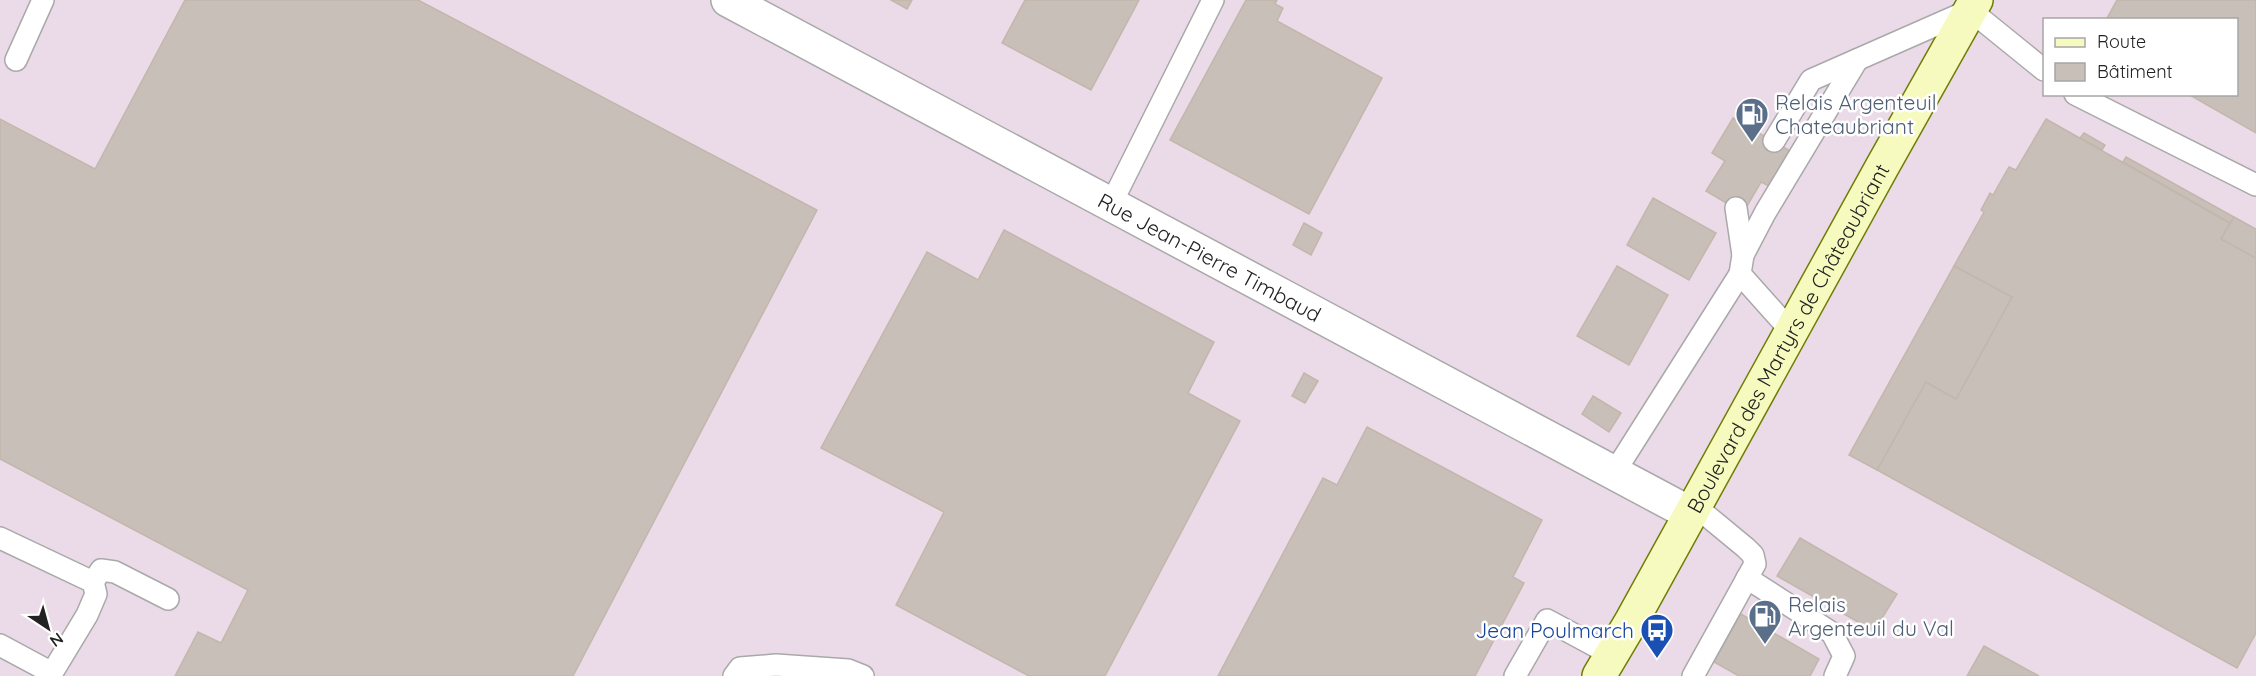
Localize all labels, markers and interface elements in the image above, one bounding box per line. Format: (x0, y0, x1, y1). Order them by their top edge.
legend (2043, 18, 2238, 96)
text: Route (2097, 30, 2146, 53)
text: Bâtiment (2097, 60, 2173, 83)
place label: Relais Argenteuil Chateaubriant (1775, 89, 1937, 139)
fuel station icon: Relais Argenteuil Chateaubriant (1734, 96, 1770, 143)
street label: Boulevard des Martyrs de Châteaubriant (1681, 159, 1894, 517)
street label: Rue Jean-Pierre Timbaud (1094, 187, 1326, 327)
place label: Relais Argenteuil du Val (1788, 591, 1954, 641)
north arrow (18, 598, 78, 658)
fuel station icon: Relais Argenteuil du Val (1747, 598, 1783, 645)
bus stop icon: Jean Poulmarch (1639, 612, 1675, 659)
place label: Jean Poulmarch (1475, 617, 1634, 643)
text: N (46, 629, 67, 652)

